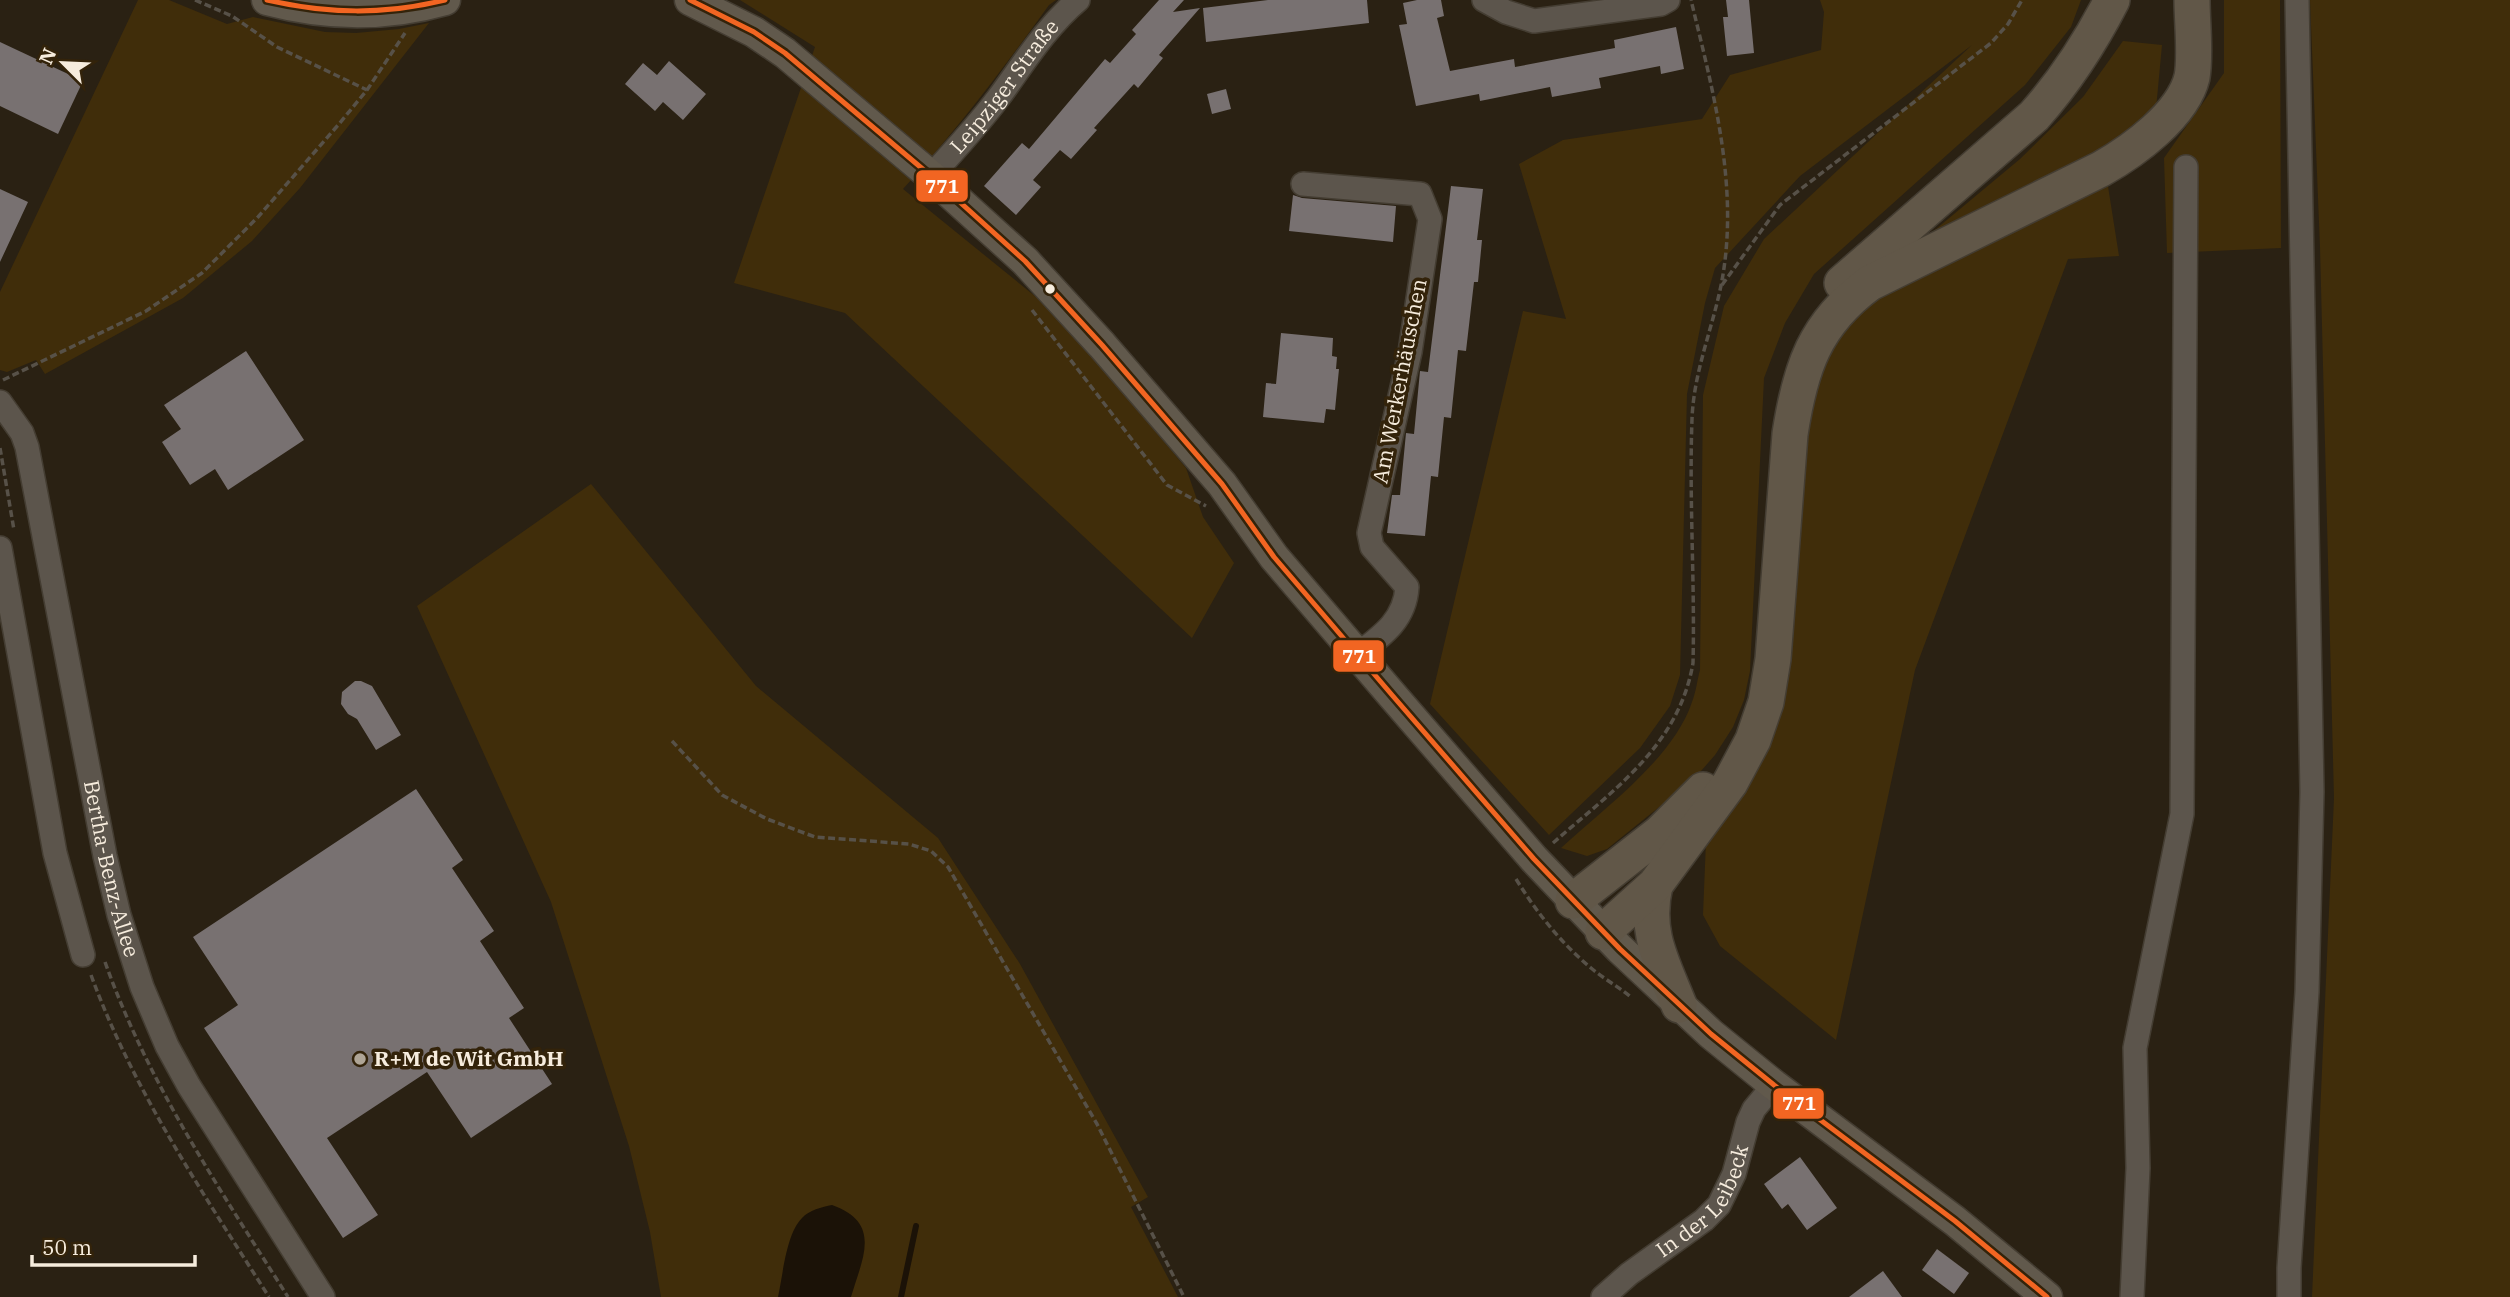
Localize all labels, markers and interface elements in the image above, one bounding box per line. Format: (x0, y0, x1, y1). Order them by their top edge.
street label: Leipziger Straße (943, 13, 1065, 159)
north arrow (28, 28, 98, 98)
text: N (33, 44, 61, 68)
line badge: 771 (915, 169, 969, 203)
text: 771 (925, 174, 959, 198)
street label: Am Werkerhäuschen (1365, 276, 1433, 486)
unlabelled marker (1043, 282, 1057, 296)
line badge: 771 (1332, 639, 1385, 673)
text: 771 (1342, 644, 1376, 668)
street label: Bertha-Benz-Allee (78, 778, 147, 961)
place label: R+M de Wit GmbH (374, 1044, 564, 1072)
marker: R+M de Wit GmbH (352, 1051, 368, 1067)
line badge: 771 (1772, 1087, 1825, 1120)
text: 771 (1782, 1091, 1816, 1115)
street label: In der Leibeck (1650, 1141, 1755, 1263)
scale bar (32, 1224, 194, 1268)
text: 50 m (42, 1233, 92, 1261)

